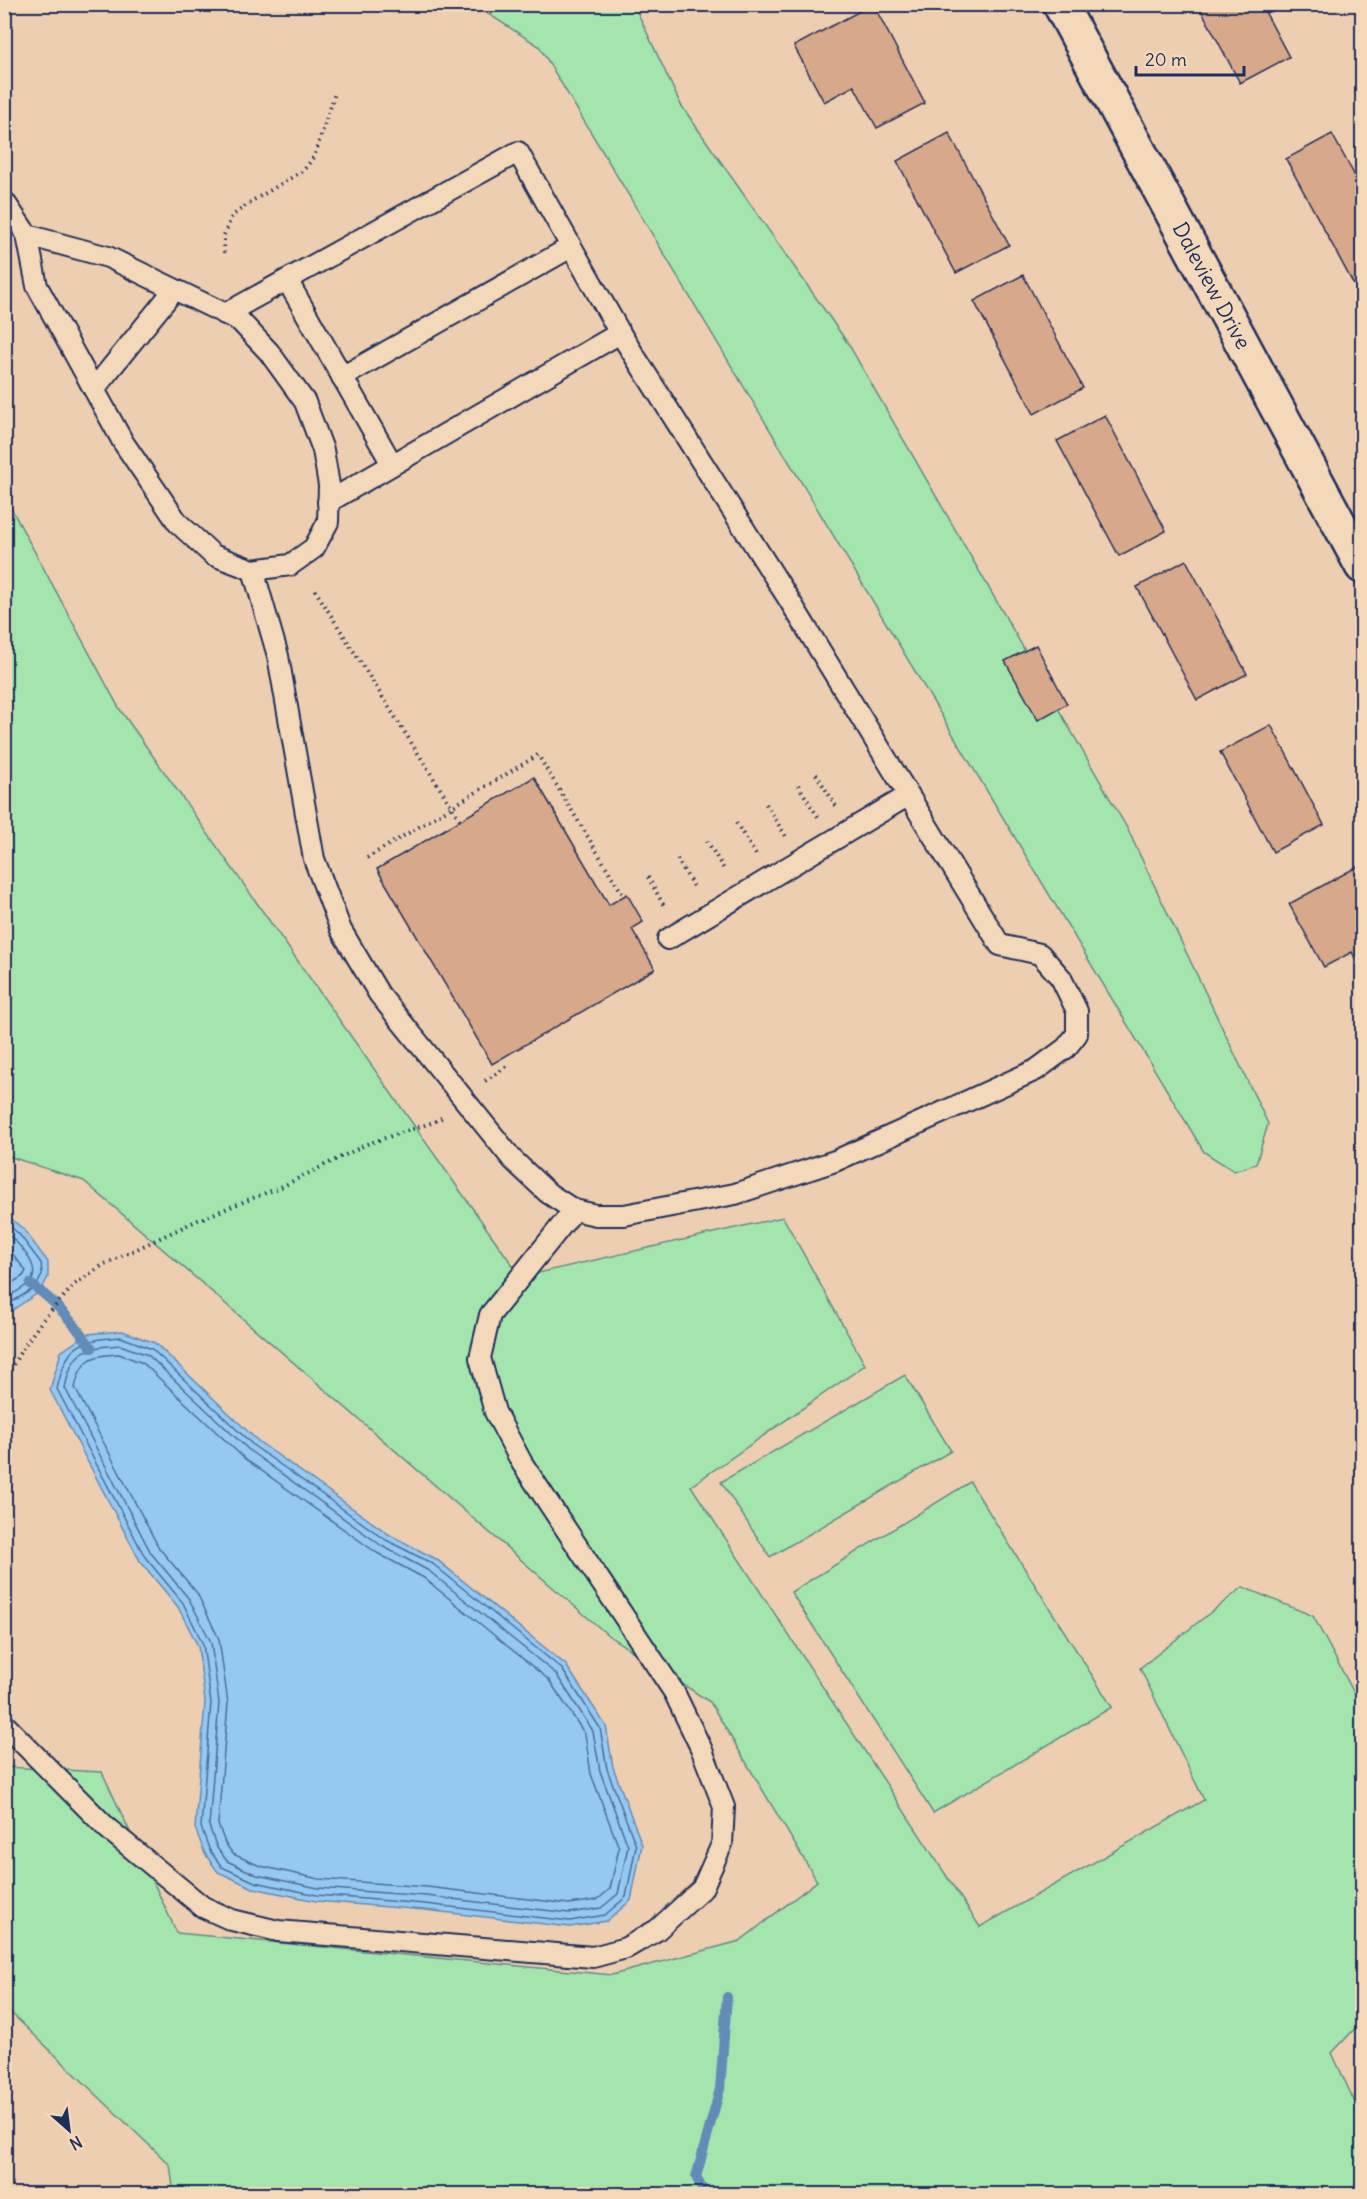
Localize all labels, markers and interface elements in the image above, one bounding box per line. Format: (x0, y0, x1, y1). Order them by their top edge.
scale bar (1136, 39, 1244, 77)
text: 20 m (1145, 48, 1187, 71)
street label: Daleview Drive (1167, 217, 1257, 354)
north arrow (39, 2100, 99, 2160)
text: N (66, 2132, 86, 2155)

